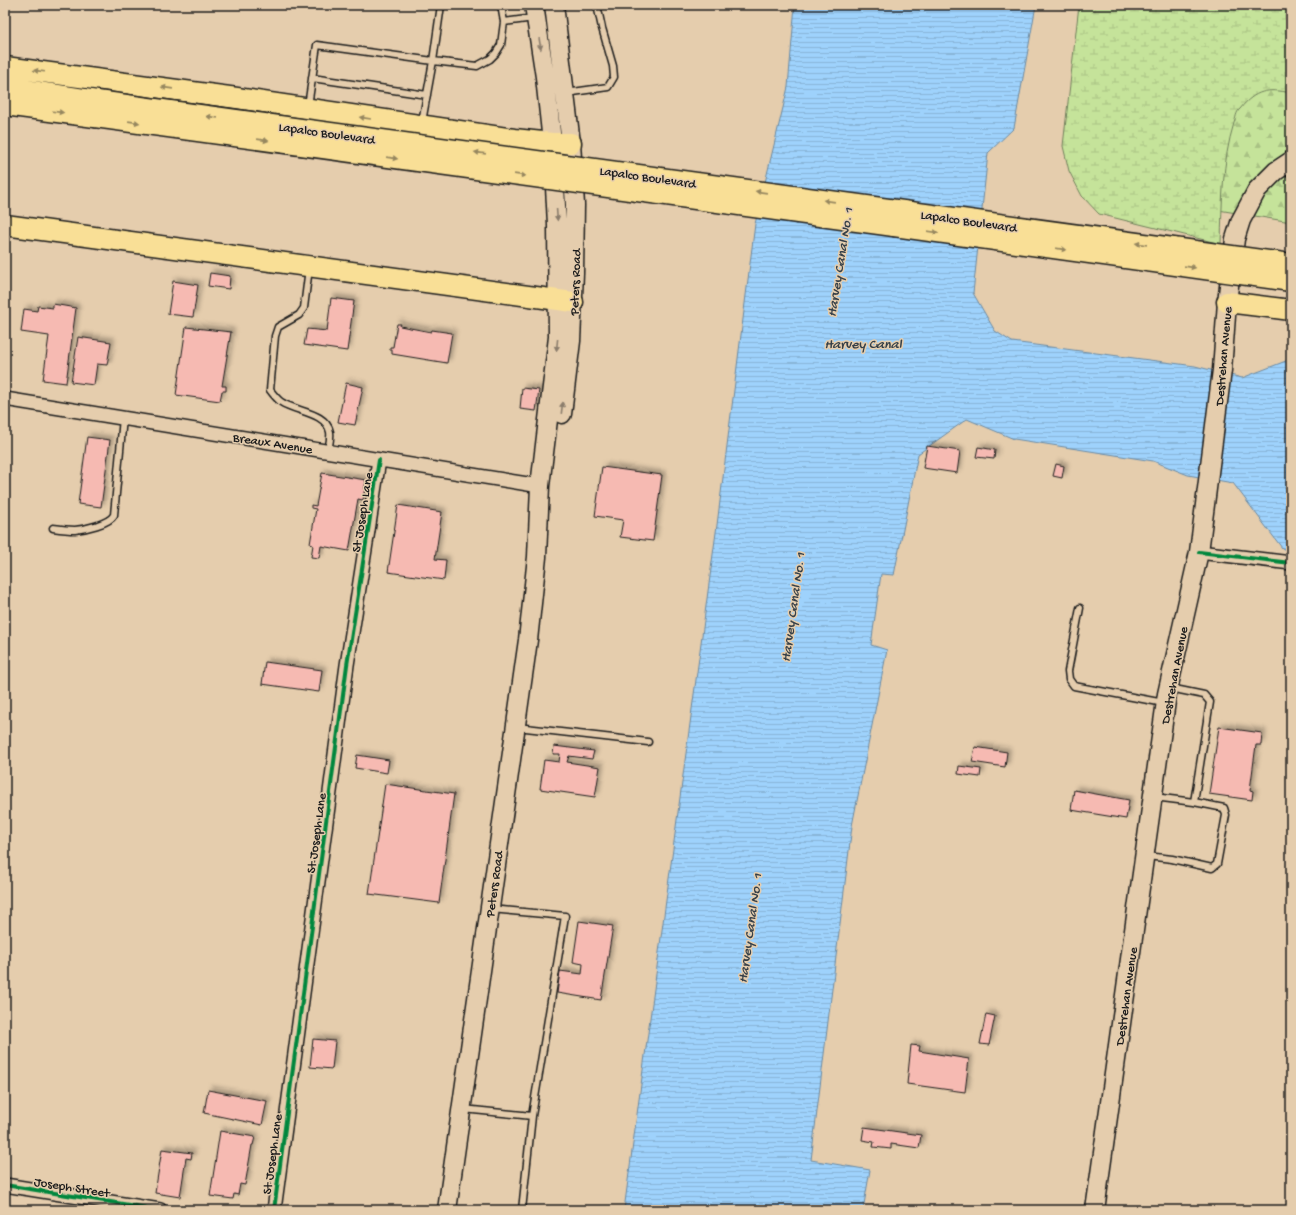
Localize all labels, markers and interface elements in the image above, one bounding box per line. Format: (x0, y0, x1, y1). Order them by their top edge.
one-way arrow (537, 37, 543, 50)
one-way arrow (33, 68, 45, 74)
one-way arrow (161, 85, 173, 91)
one-way arrow (52, 109, 64, 115)
one-way arrow (206, 114, 218, 120)
one-way arrow (359, 115, 371, 121)
one-way arrow (128, 119, 140, 125)
street label: Lapalco Boulevard (278, 120, 377, 149)
one-way arrow (257, 137, 269, 143)
one-way arrow (474, 150, 486, 156)
one-way arrow (385, 154, 398, 161)
street label: Lapalco Boulevard (599, 164, 698, 193)
one-way arrow (514, 172, 526, 178)
one-way arrow (755, 189, 767, 195)
one-way arrow (823, 198, 836, 204)
water label: Harvey Canal No. 1 (824, 206, 859, 318)
street label: Lapalco Boulevard (920, 208, 1019, 237)
one-way arrow (553, 209, 560, 221)
one-way arrow (926, 229, 939, 235)
one-way arrow (1135, 241, 1147, 247)
one-way arrow (1055, 246, 1067, 252)
street label: Peters Road (568, 247, 585, 317)
one-way arrow (1184, 264, 1196, 270)
street label: Destrehan Avenue (1213, 306, 1236, 407)
water label: Harvey Canal (824, 337, 903, 354)
one-way arrow (554, 339, 560, 351)
one-way arrow (559, 402, 566, 414)
street label: Breaux Avenue (231, 431, 314, 458)
street label: St Joseph Lane (350, 471, 377, 554)
water label: Harvey Canal No. 1 (778, 551, 811, 663)
street label: Destrehan Avenue (1158, 625, 1192, 727)
street label: St Joseph Lane (304, 792, 331, 874)
street label: Peters Road (483, 849, 508, 919)
water label: Harvey Canal No. 1 (735, 872, 768, 984)
street label: Destrehan Avenue (1113, 946, 1142, 1047)
street label: St Joseph Lane (260, 1113, 287, 1195)
street label: Joseph Street (33, 1175, 112, 1202)

